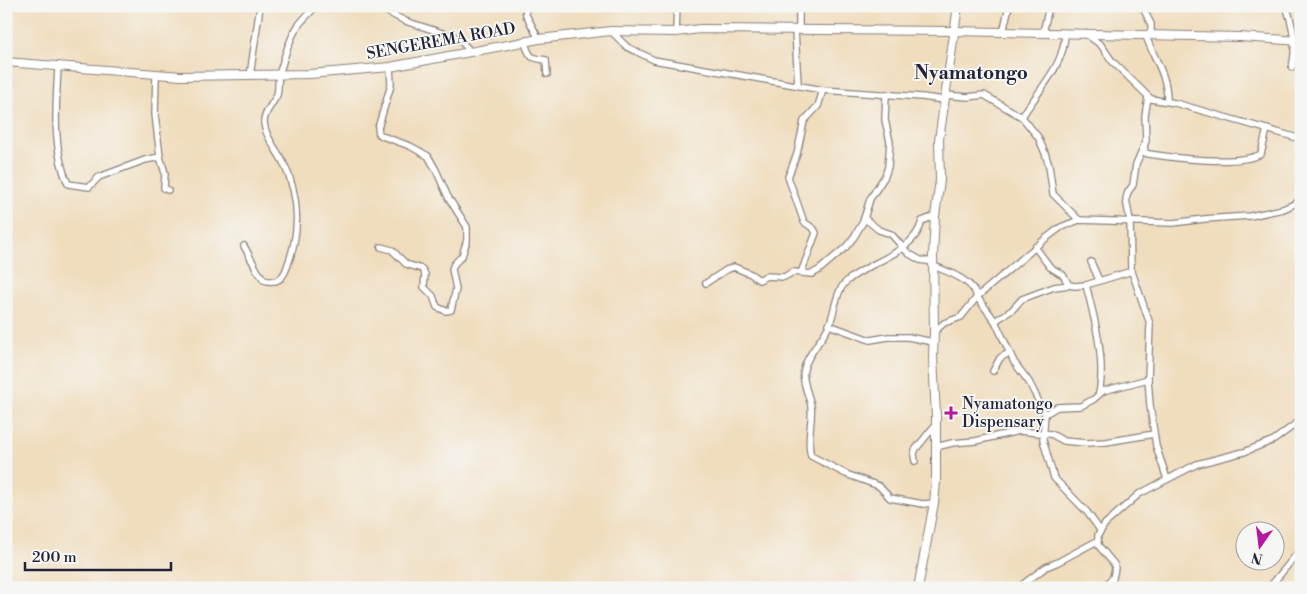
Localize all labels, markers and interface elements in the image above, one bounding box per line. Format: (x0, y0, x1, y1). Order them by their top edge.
street label: SENGEREMA ROAD (365, 18, 517, 64)
district label: Nyamatongo (914, 61, 1028, 85)
place label: Nyamatongo Dispensary (962, 394, 1053, 432)
marker: Nyamatongo Dispensary (944, 406, 958, 420)
north arrow (1234, 522, 1284, 572)
scale bar (25, 539, 171, 571)
text: 200 m (32, 548, 77, 567)
text: N (1250, 548, 1265, 568)

